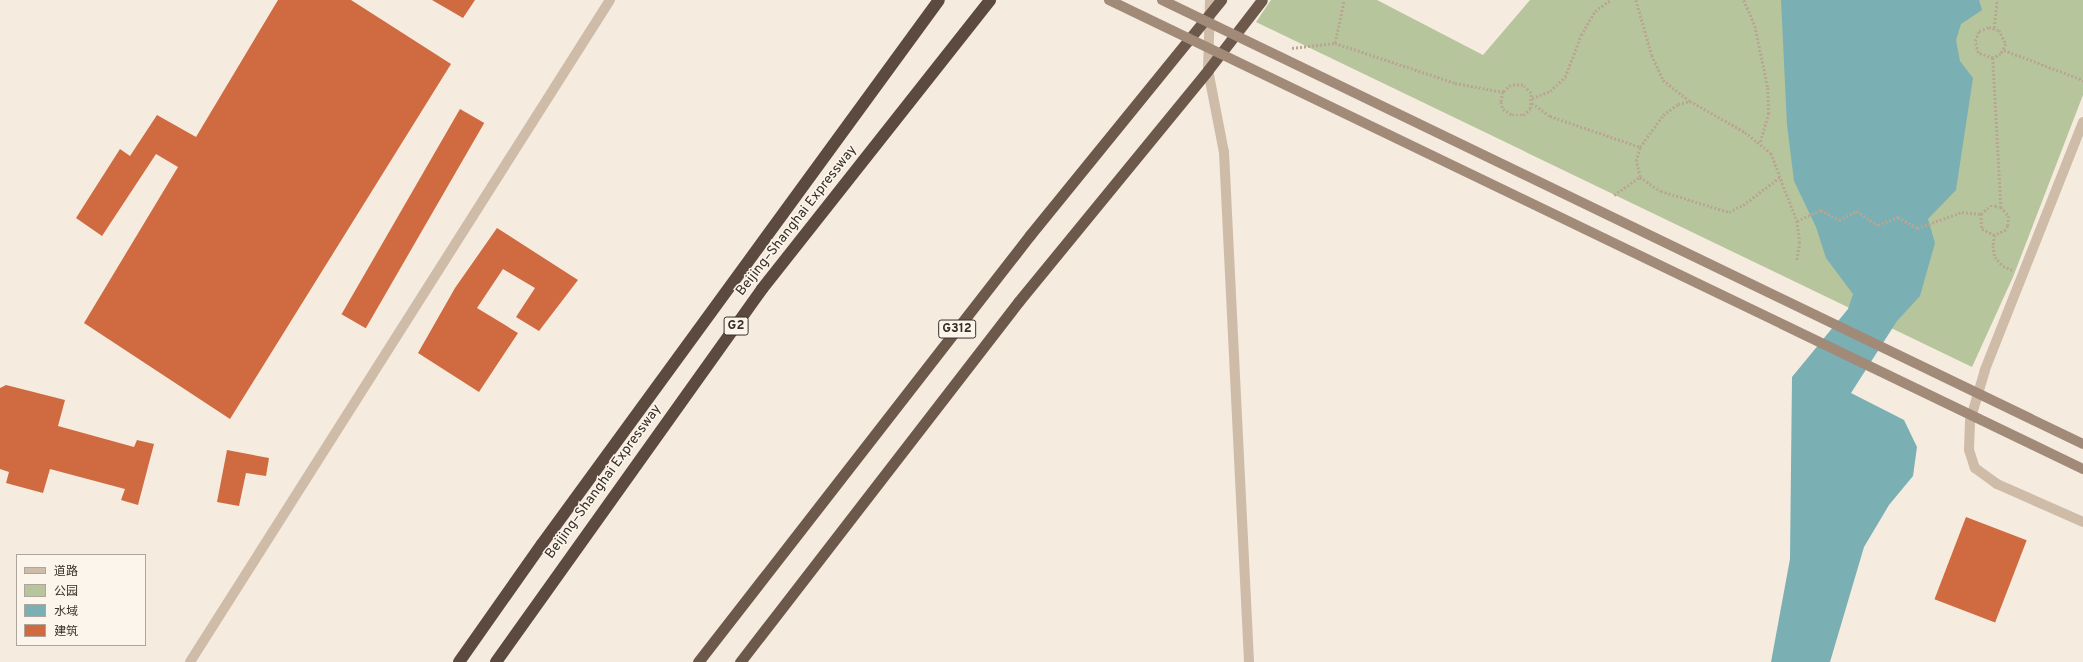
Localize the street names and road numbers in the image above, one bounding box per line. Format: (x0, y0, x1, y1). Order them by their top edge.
street label: Beijing–Shanghai Expressway (733, 142, 861, 300)
road number: G2 (723, 315, 749, 337)
road number: G312 (938, 318, 976, 340)
street label: Beijing–Shanghai Expressway (542, 402, 666, 562)

